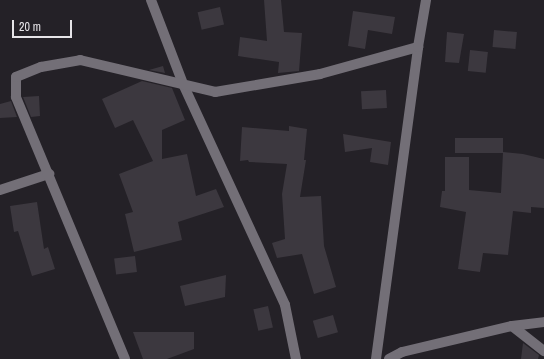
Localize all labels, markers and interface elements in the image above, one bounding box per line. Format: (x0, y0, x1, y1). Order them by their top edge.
scale bar (14, 12, 74, 38)
text: 20 m (19, 19, 41, 35)

